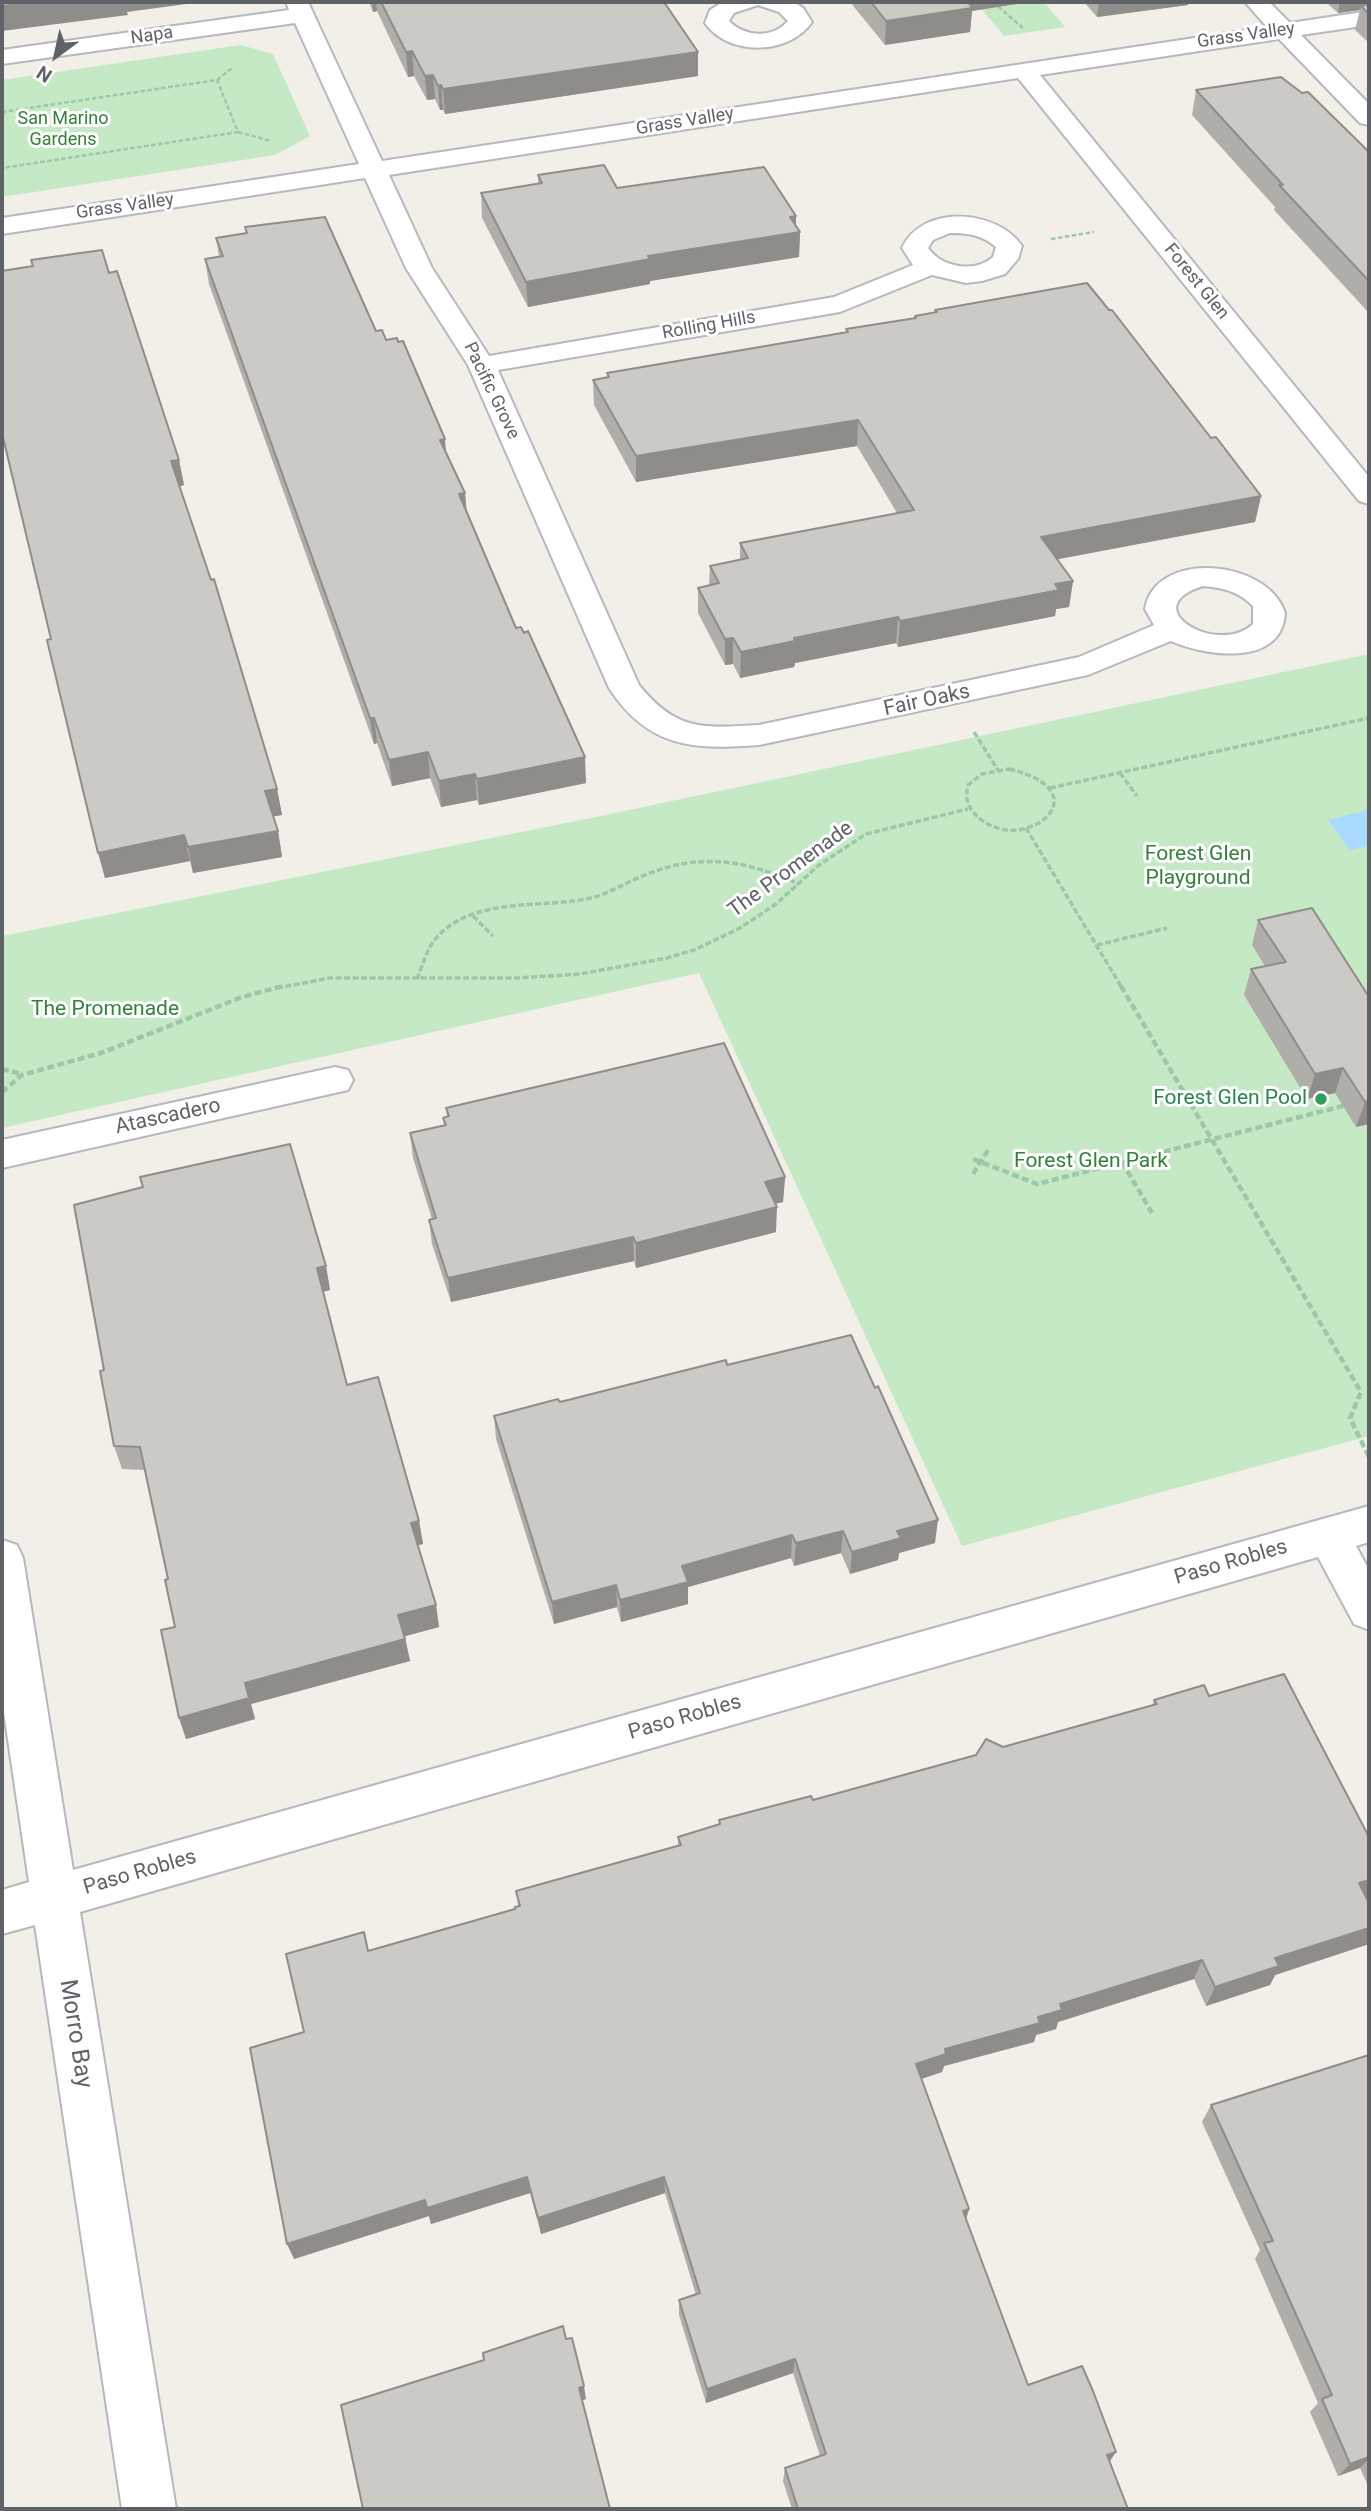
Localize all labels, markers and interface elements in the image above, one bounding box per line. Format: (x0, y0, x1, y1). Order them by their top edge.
street label: Grass Valley (1196, 18, 1296, 54)
north arrow (21, 21, 91, 91)
street label: Napa (129, 22, 175, 50)
text: N (32, 61, 56, 87)
street label: Grass Valley (635, 104, 735, 140)
park label: San Marino Gardens (17, 108, 109, 150)
street label: Grass Valley (75, 189, 175, 225)
street label: Forest Glen (1159, 240, 1233, 324)
street label: Rolling Hills (661, 307, 757, 345)
street label: Pacific Grove (458, 339, 524, 443)
street label: Fair Oaks (882, 680, 972, 722)
street label: The Promenade (724, 816, 858, 924)
park label: Forest Glen Playground (1145, 842, 1251, 892)
park label: The Promenade (31, 997, 179, 1023)
place label: Forest Glen Pool (1153, 1086, 1307, 1112)
marker: Forest Glen Pool (1313, 1091, 1329, 1107)
street label: Atascadero (113, 1094, 223, 1140)
park label: Forest Glen Park (1014, 1149, 1168, 1175)
street label: Paso Robles (1172, 1535, 1290, 1591)
street label: Paso Robles (626, 1690, 744, 1746)
street label: Paso Robles (81, 1845, 199, 1901)
street label: Morro Bay (52, 1978, 98, 2090)

